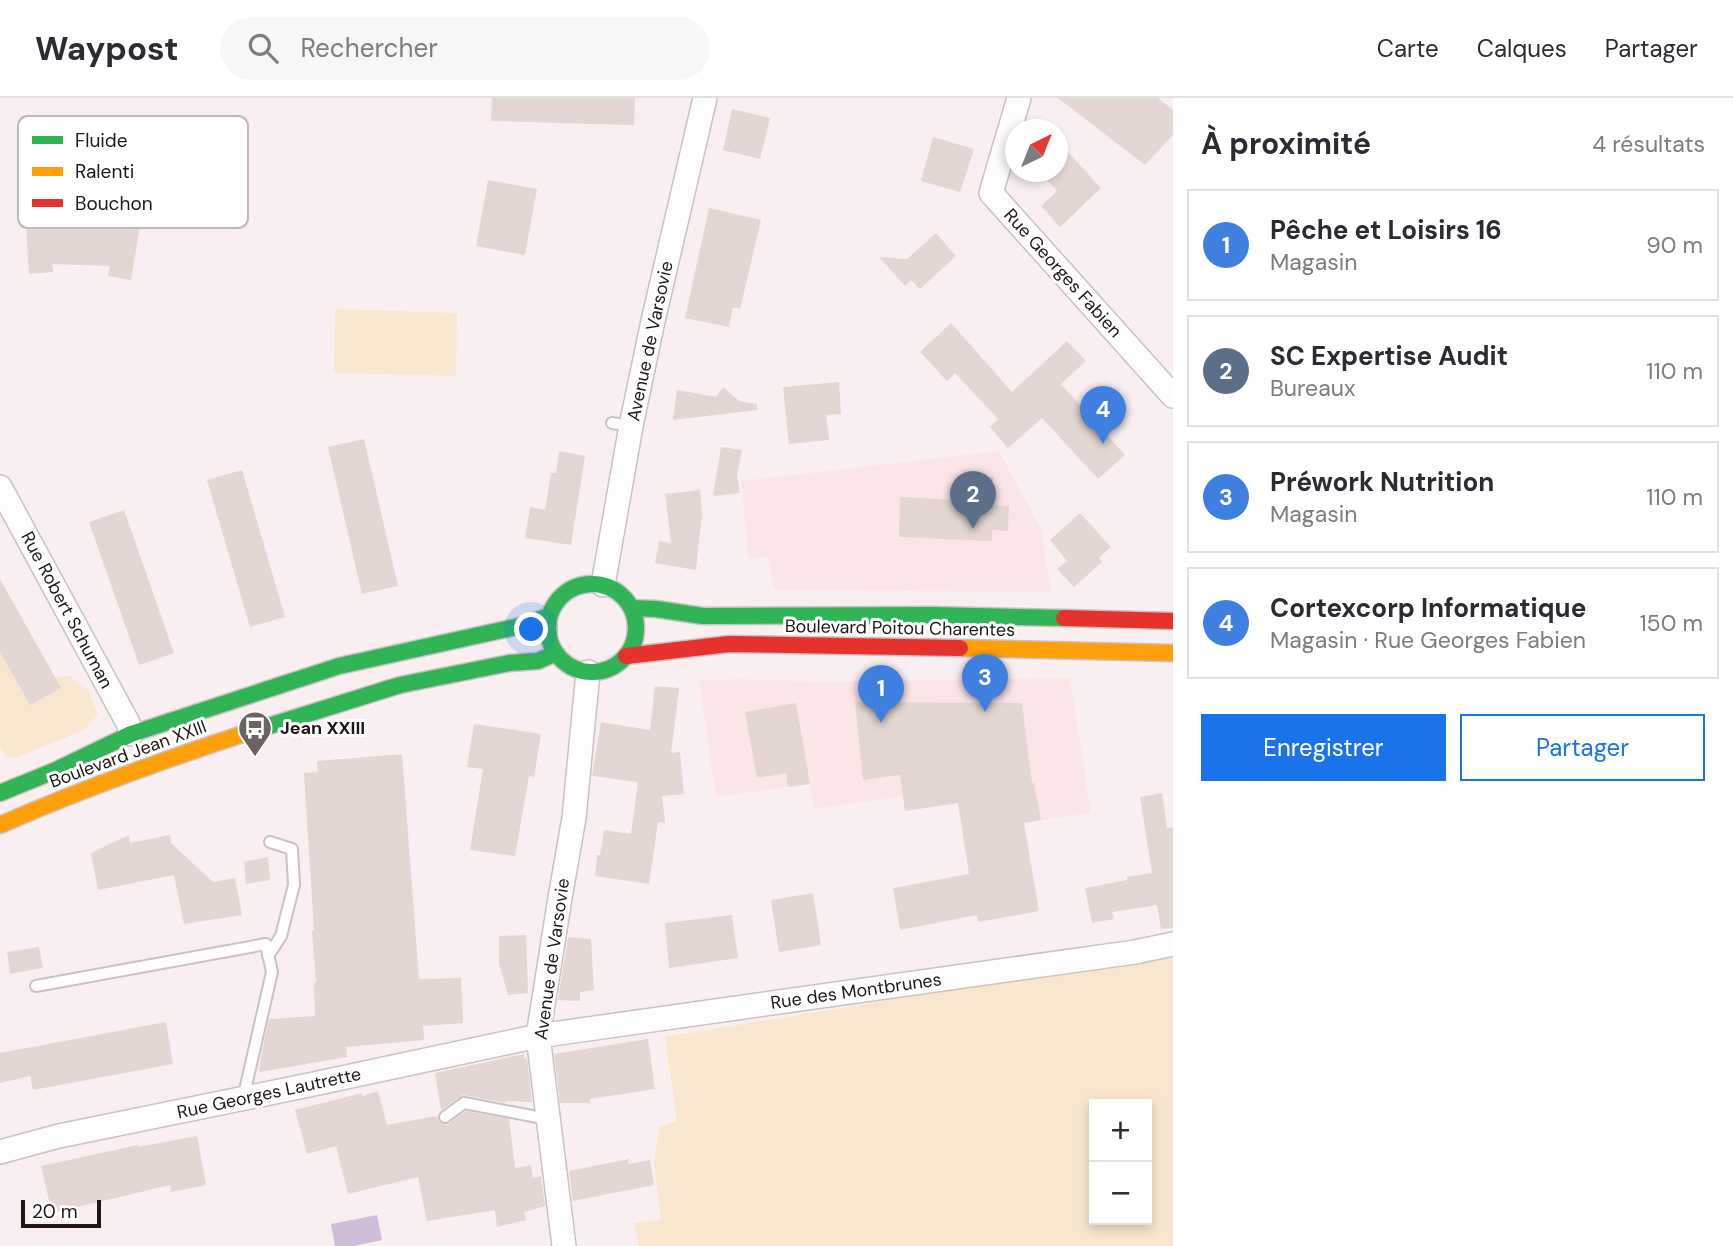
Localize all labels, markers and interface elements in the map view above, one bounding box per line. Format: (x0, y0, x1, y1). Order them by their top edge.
search box (220, 17, 710, 80)
text: Waypost (35, 27, 178, 70)
icon: search (244, 29, 282, 67)
text: Rechercher (300, 31, 438, 65)
text: Carte (1377, 33, 1439, 64)
text: Calques (1477, 33, 1567, 64)
text: Partager (1605, 33, 1698, 64)
legend (18, 116, 248, 228)
north arrow (1005, 119, 1068, 182)
text: À proximité (1201, 124, 1371, 163)
text: Fluide (75, 128, 128, 153)
text: 4 résultats (1592, 129, 1705, 159)
text: Ralenti (75, 159, 134, 184)
text: Bouchon (75, 191, 153, 216)
street label: Rue Georges Fabien (999, 203, 1127, 343)
text: Pêche et Loisirs 16 (1270, 213, 1502, 247)
text: 1 (1222, 230, 1230, 260)
text: 90 m (1646, 230, 1703, 260)
text: Magasin (1270, 247, 1357, 277)
street label: Avenue de Varsovie (621, 259, 679, 423)
text: SC Expertise Audit (1270, 339, 1508, 373)
text: 2 (1219, 356, 1233, 386)
text: 110 m (1646, 356, 1703, 386)
text: Bureaux (1270, 373, 1355, 403)
pin: 4 (1080, 386, 1126, 444)
text: Préwork Nutrition (1270, 465, 1494, 499)
pin: 2 (950, 471, 996, 529)
text: 3 (1219, 482, 1233, 512)
text: 110 m (1646, 482, 1703, 512)
text: Magasin (1270, 499, 1357, 529)
street label: Rue Robert Schuman (15, 527, 119, 693)
text: Cortexcorp Informatique (1270, 591, 1586, 625)
text: 4 (1219, 608, 1233, 638)
text: 150 m (1639, 608, 1703, 638)
your location (514, 612, 548, 646)
street label: Boulevard Poitou Charentes (785, 614, 1015, 642)
text: Magasin · Rue Georges Fabien (1270, 625, 1586, 655)
pin: 3 (962, 654, 1008, 712)
pin: 1 (858, 665, 904, 723)
bus stop icon: Jean XXIII (236, 709, 274, 758)
street label: Boulevard Jean XXIII (46, 714, 210, 794)
button: Enregistrer (1201, 714, 1446, 781)
button: Partager (1460, 714, 1705, 781)
place label: Jean XXIII (280, 716, 365, 740)
street label: Avenue de Varsovie (529, 877, 575, 1041)
street label: Rue des Montbrunes (769, 967, 943, 1015)
street label: Rue Georges Lautrette (175, 1062, 363, 1124)
map controls (1089, 1099, 1152, 1225)
button: + (1089, 1099, 1152, 1162)
button: − (1089, 1162, 1152, 1225)
scale bar (21, 1197, 102, 1229)
text: 20 m (32, 1199, 78, 1224)

